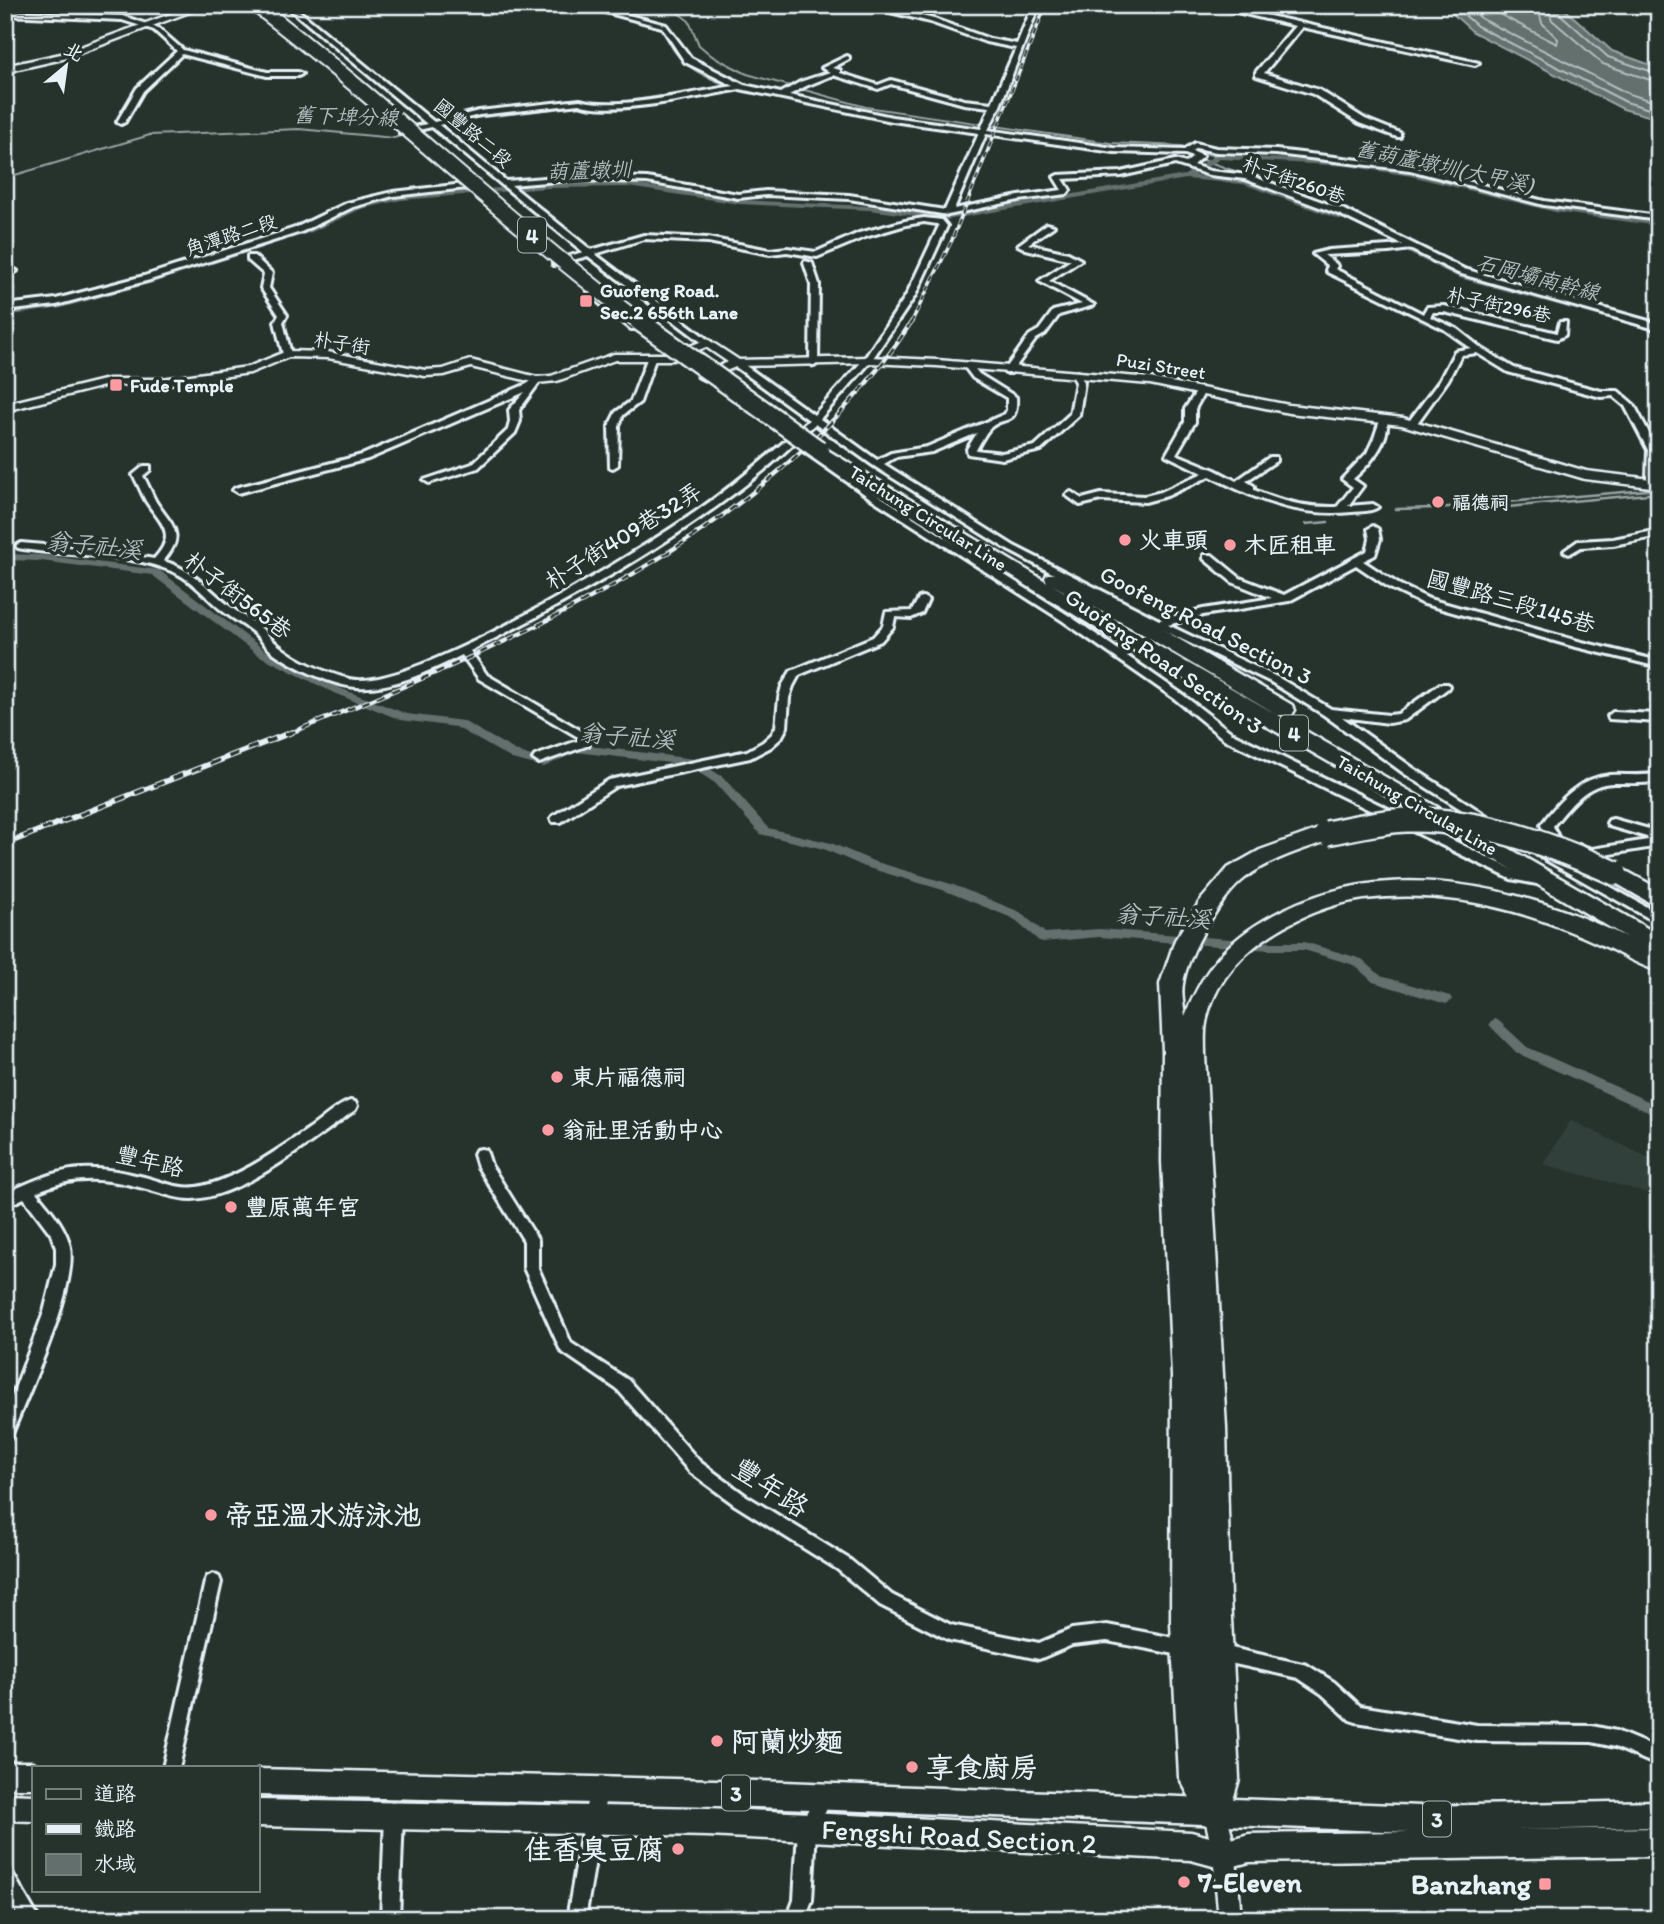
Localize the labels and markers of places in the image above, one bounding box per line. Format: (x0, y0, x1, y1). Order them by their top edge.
place label: Guofeng Road. Sec.2 656th Lane (600, 279, 738, 324)
marker: Guofeng Road. Sec.2 656th Lane (578, 293, 594, 309)
place label: Fude Temple (130, 374, 233, 397)
marker: Fude Temple (108, 377, 124, 393)
place label: 福德祠 (1452, 491, 1509, 514)
marker: 福德祠 (1430, 494, 1446, 510)
place label: 火車頭 (1139, 526, 1208, 554)
place label: 木匠租車 (1244, 531, 1336, 559)
marker: 火車頭 (1117, 532, 1133, 548)
marker: 木匠租車 (1222, 537, 1238, 553)
place label: 東片福德祠 (571, 1063, 686, 1091)
marker: 東片福德祠 (549, 1069, 565, 1085)
place label: 翁社里活動中心 (562, 1116, 723, 1144)
marker: 翁社里活動中心 (540, 1122, 556, 1138)
place label: 豐原萬年宮 (245, 1193, 360, 1221)
marker: 豐原萬年宮 (223, 1199, 239, 1215)
place label: 帝亞溫水游泳池 (225, 1498, 421, 1532)
marker: 帝亞溫水游泳池 (203, 1507, 219, 1523)
place label: 阿蘭炒麵 (731, 1724, 843, 1758)
marker: 阿蘭炒麵 (709, 1733, 725, 1749)
place label: 享食廚房 (926, 1750, 1038, 1784)
marker: 享食廚房 (904, 1759, 920, 1775)
place label: 佳香臭豆腐 (524, 1832, 664, 1866)
marker: 佳香臭豆腐 (670, 1841, 686, 1857)
place label: 7-Eleven (1197, 1865, 1302, 1899)
place label: Banzhang (1411, 1867, 1532, 1901)
marker: 7-Eleven (1176, 1874, 1192, 1890)
marker: Banzhang (1537, 1876, 1553, 1892)

